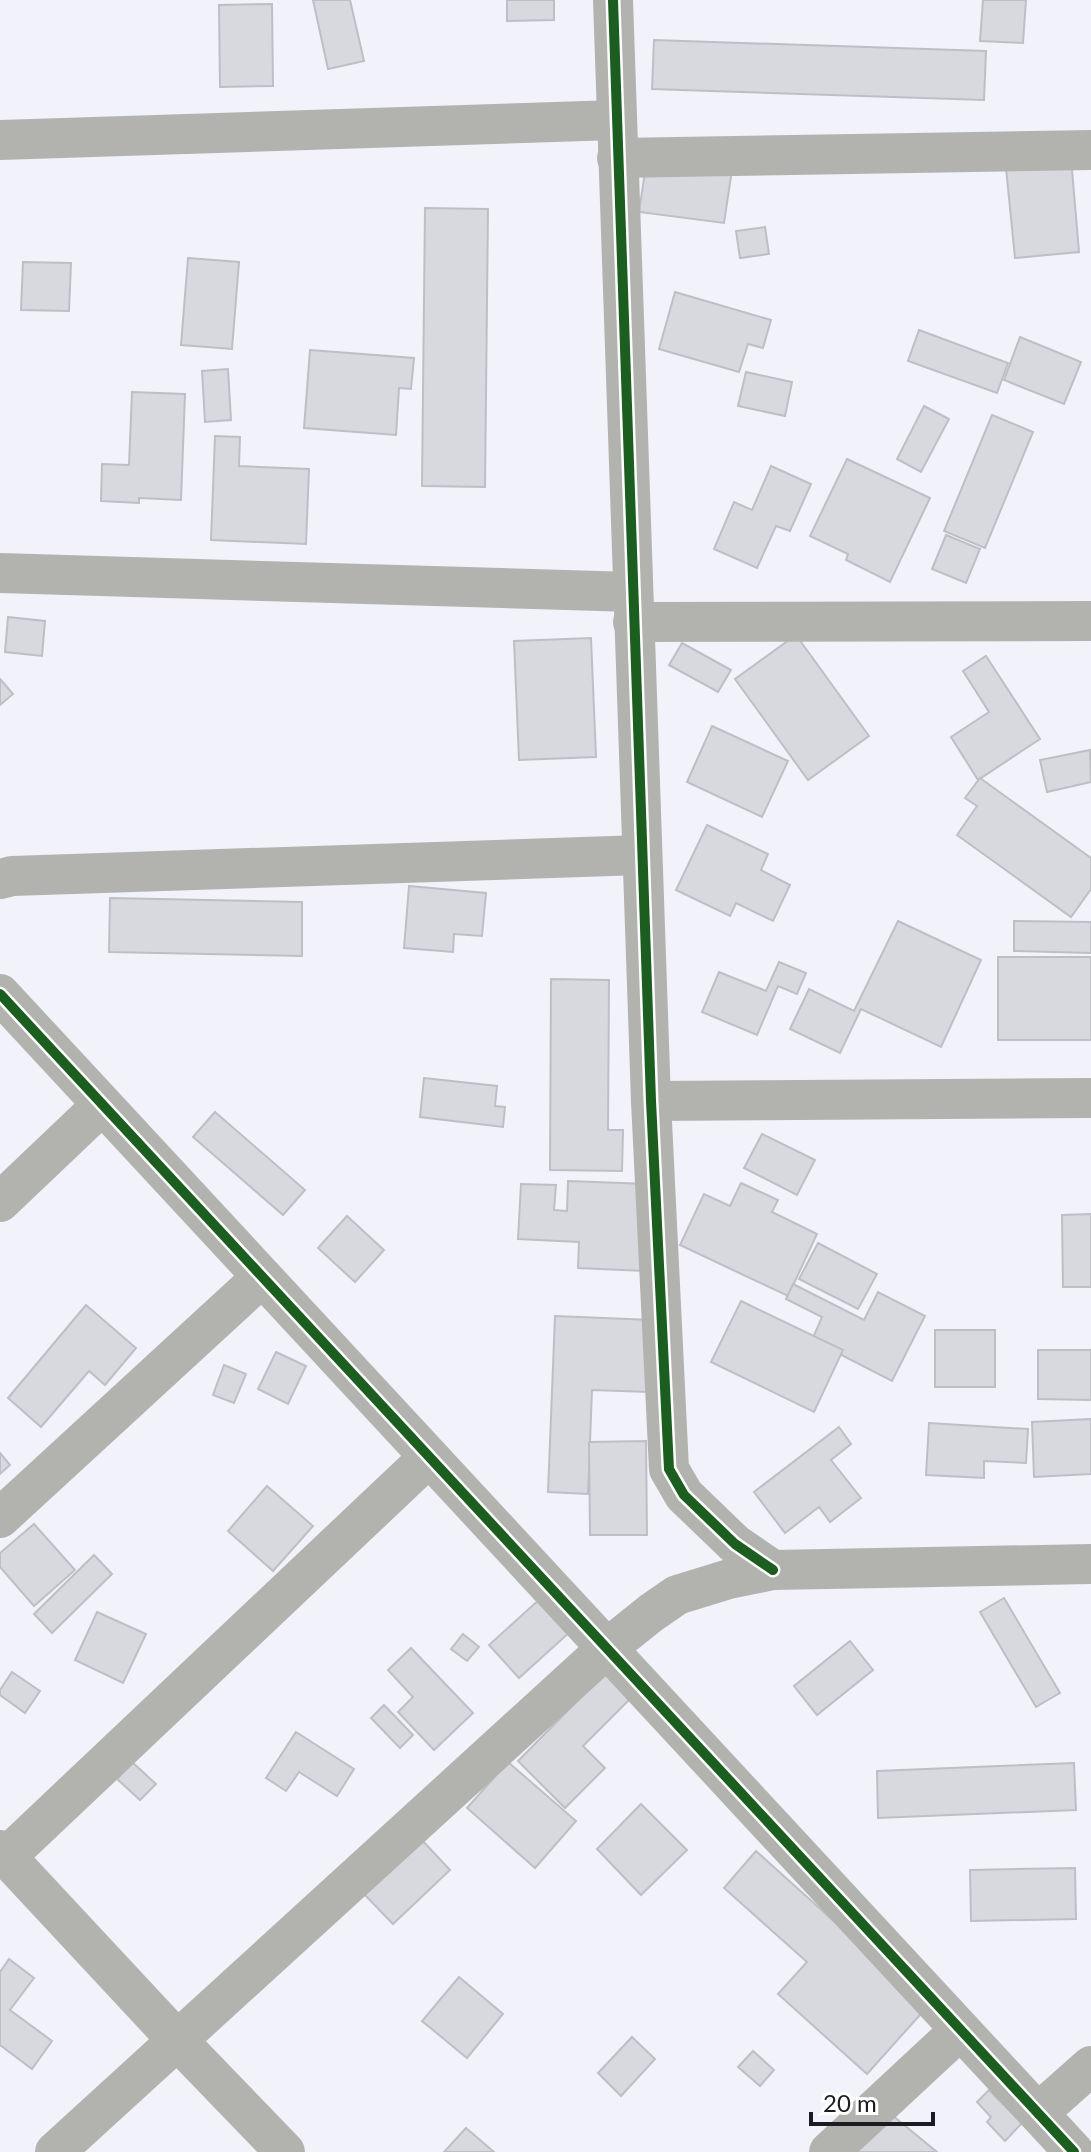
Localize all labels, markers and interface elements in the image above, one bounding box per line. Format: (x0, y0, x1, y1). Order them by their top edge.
scale bar (811, 2076, 933, 2126)
text: 20 m (823, 2088, 877, 2117)

